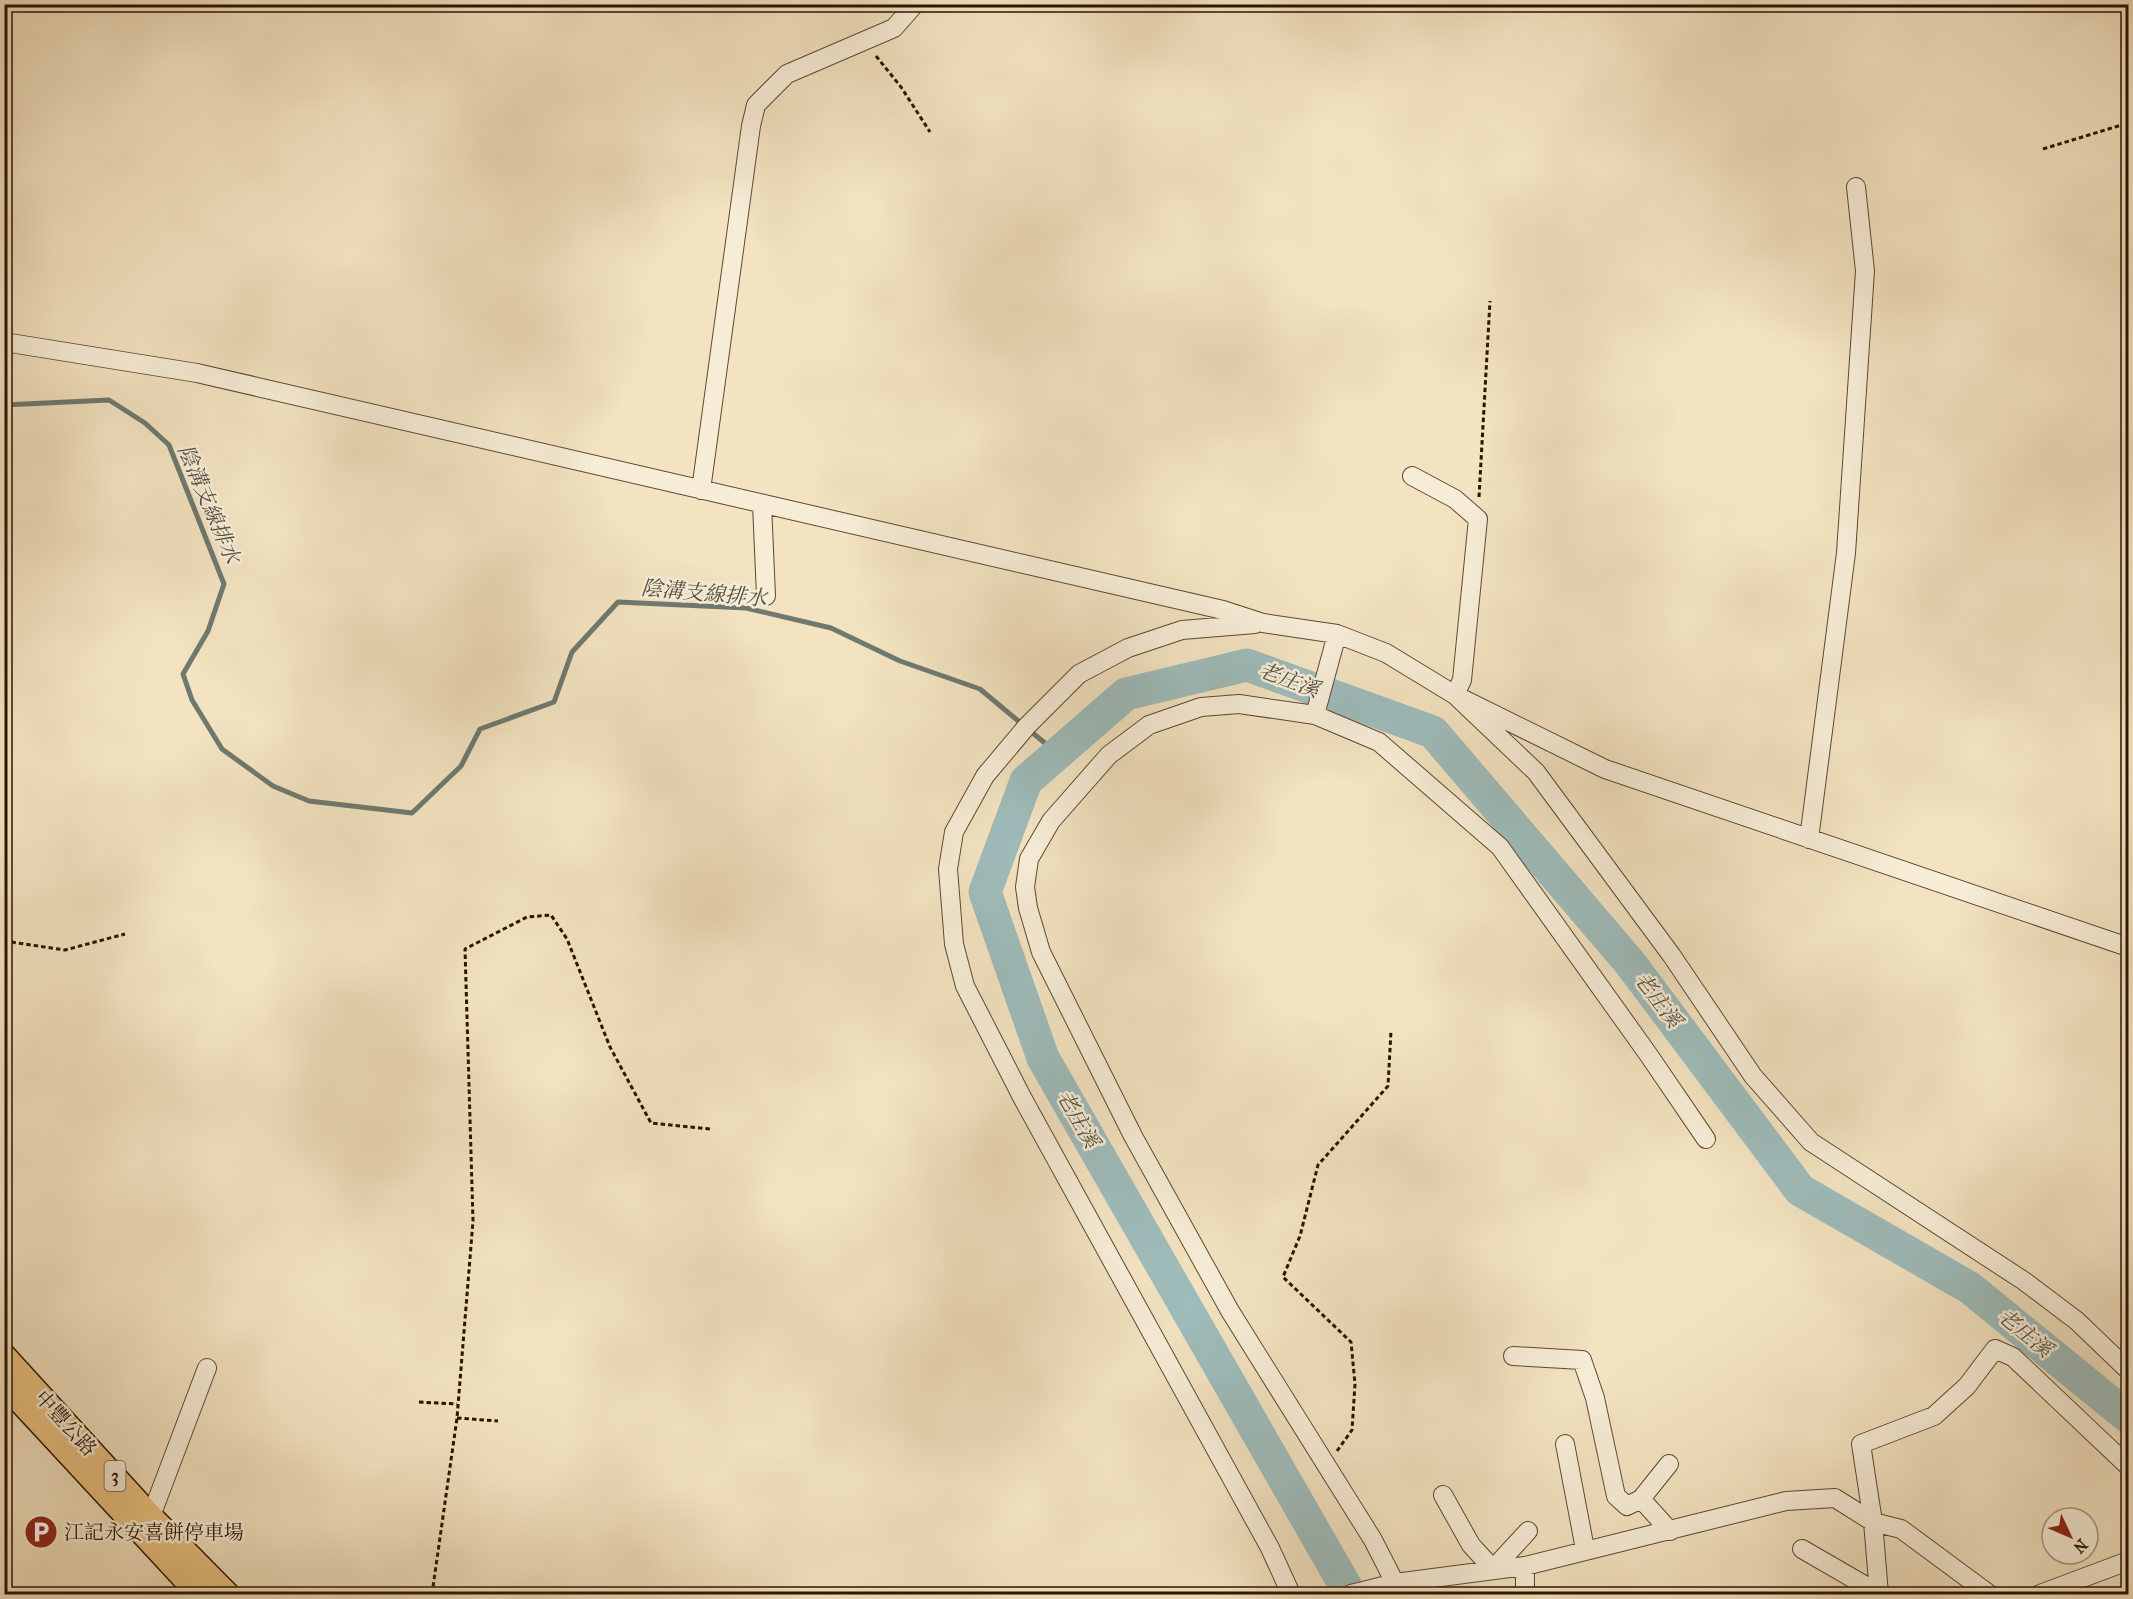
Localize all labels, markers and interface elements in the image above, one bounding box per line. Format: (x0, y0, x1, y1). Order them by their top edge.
water label: 陰溝支線排水 (173, 441, 245, 569)
water label: 陰溝支線排水 (640, 576, 770, 611)
water label: 老庄溪 (1255, 658, 1325, 703)
water label: 老庄溪 (1629, 968, 1688, 1034)
water label: 老庄溪 (1052, 1086, 1105, 1154)
water label: 老庄溪 (1993, 1304, 2059, 1363)
street label: 中豐公路 (30, 1386, 101, 1461)
road number: 3 (104, 1461, 126, 1491)
north arrow (2040, 1506, 2100, 1566)
parking icon: 江記永安喜餅停車場 (23, 1514, 59, 1550)
place label: 江記永安喜餅停車場 (64, 1521, 244, 1544)
text: N (2069, 1535, 2091, 1558)

